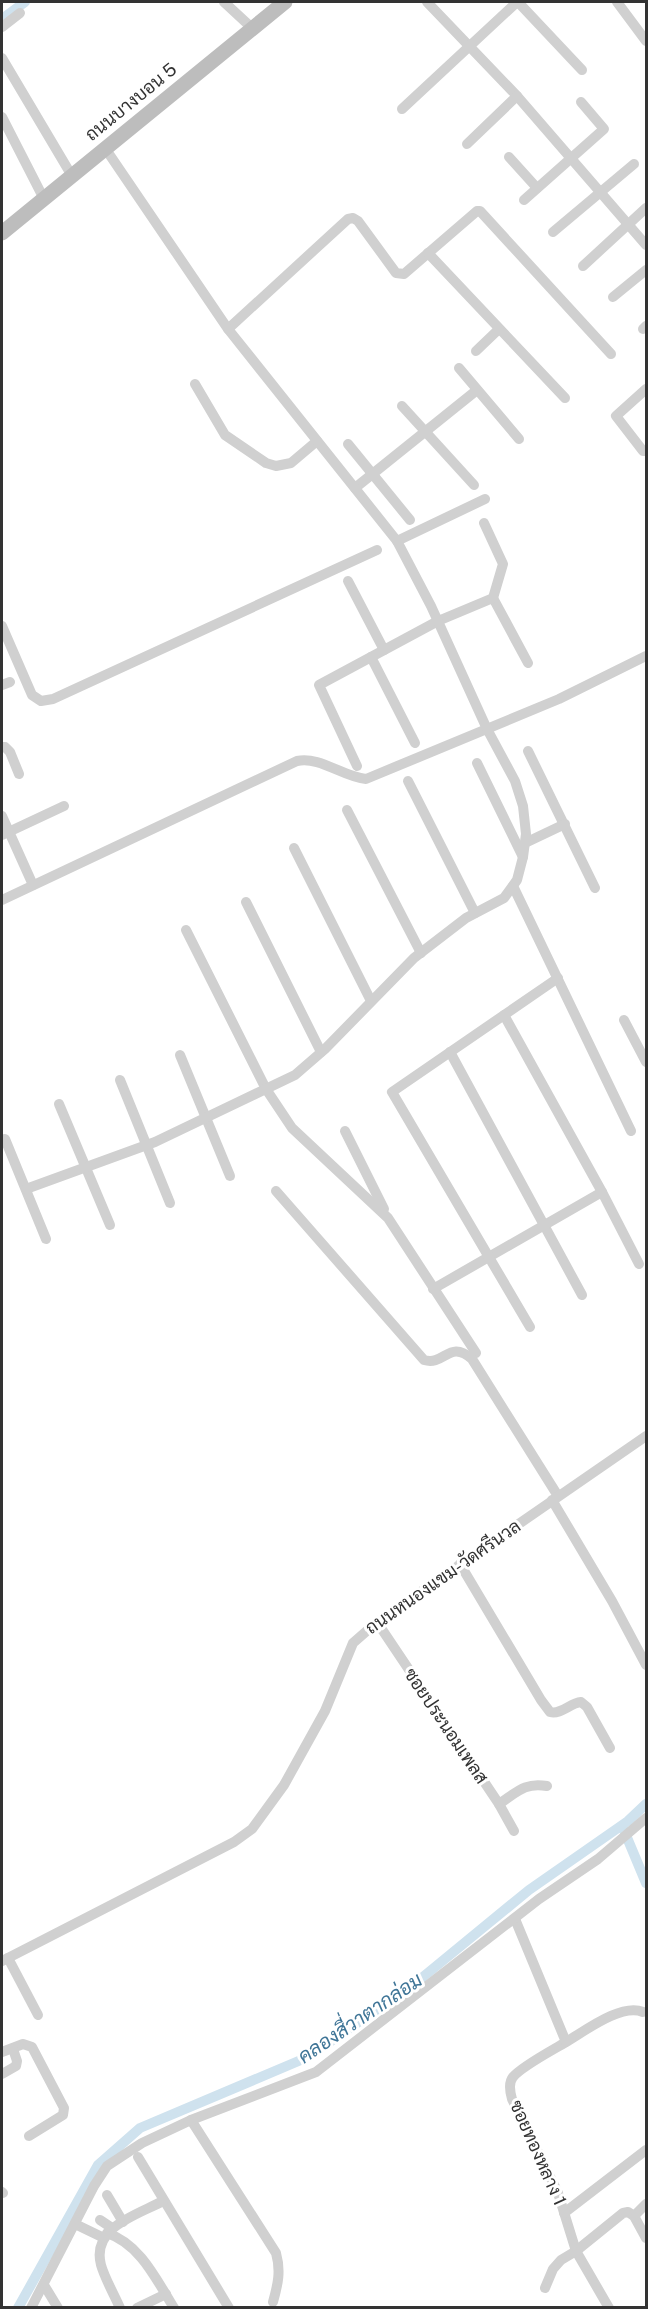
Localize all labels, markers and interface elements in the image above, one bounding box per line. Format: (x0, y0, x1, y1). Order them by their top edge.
street label: ถนนบางบอน 5 (81, 58, 181, 145)
street label: ถนนหนองแขม-วัดศรีนวล (360, 1513, 524, 1638)
street label: ซอยประนอมเพลส (400, 1664, 493, 1787)
water label: คลองสี่วาตากล่อม (290, 1963, 427, 2068)
street label: ซอยทองหลาง 1 (506, 2097, 571, 2209)

